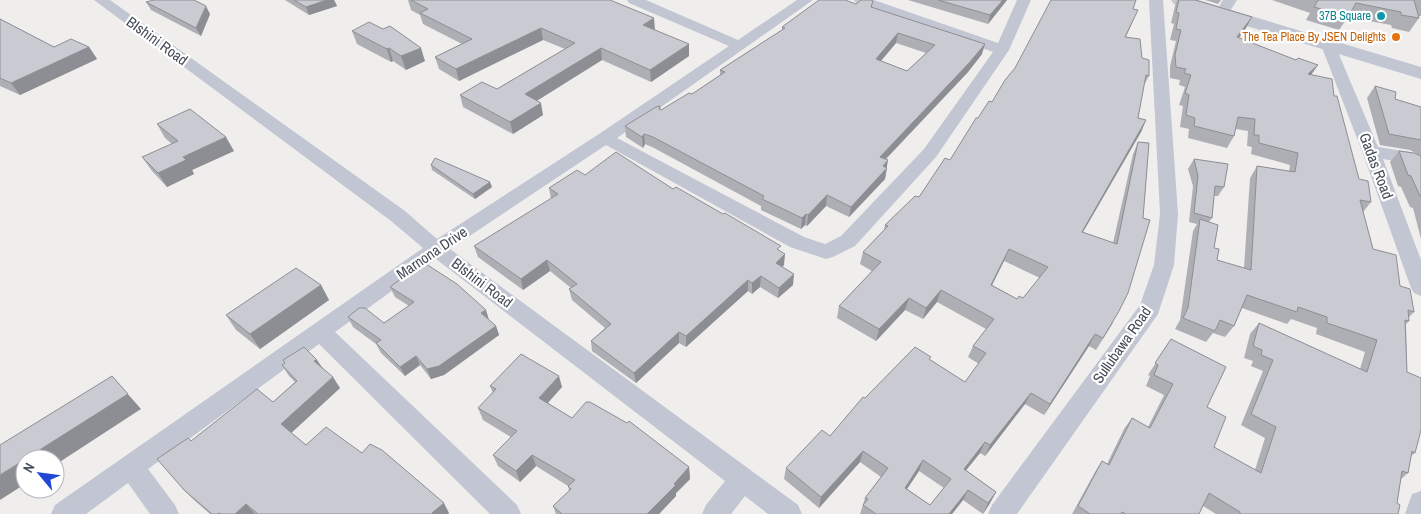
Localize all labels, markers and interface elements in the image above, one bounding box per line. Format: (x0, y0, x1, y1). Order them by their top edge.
place label: 37B Square (1319, 8, 1371, 24)
marker: 37B Square (1375, 10, 1387, 22)
street label: BIshini Road (122, 11, 192, 70)
place label: The Tea Place By JSEN Delights (1242, 29, 1386, 45)
marker: The Tea Place By JSEN Delights (1390, 31, 1402, 43)
street label: Gadas Road (1354, 130, 1399, 202)
street label: Marnona Drive (392, 221, 471, 284)
street label: BIshini Road (448, 253, 517, 312)
street label: Sullubawa Road (1087, 302, 1156, 387)
north arrow (15, 449, 65, 499)
text: N (19, 460, 39, 476)

